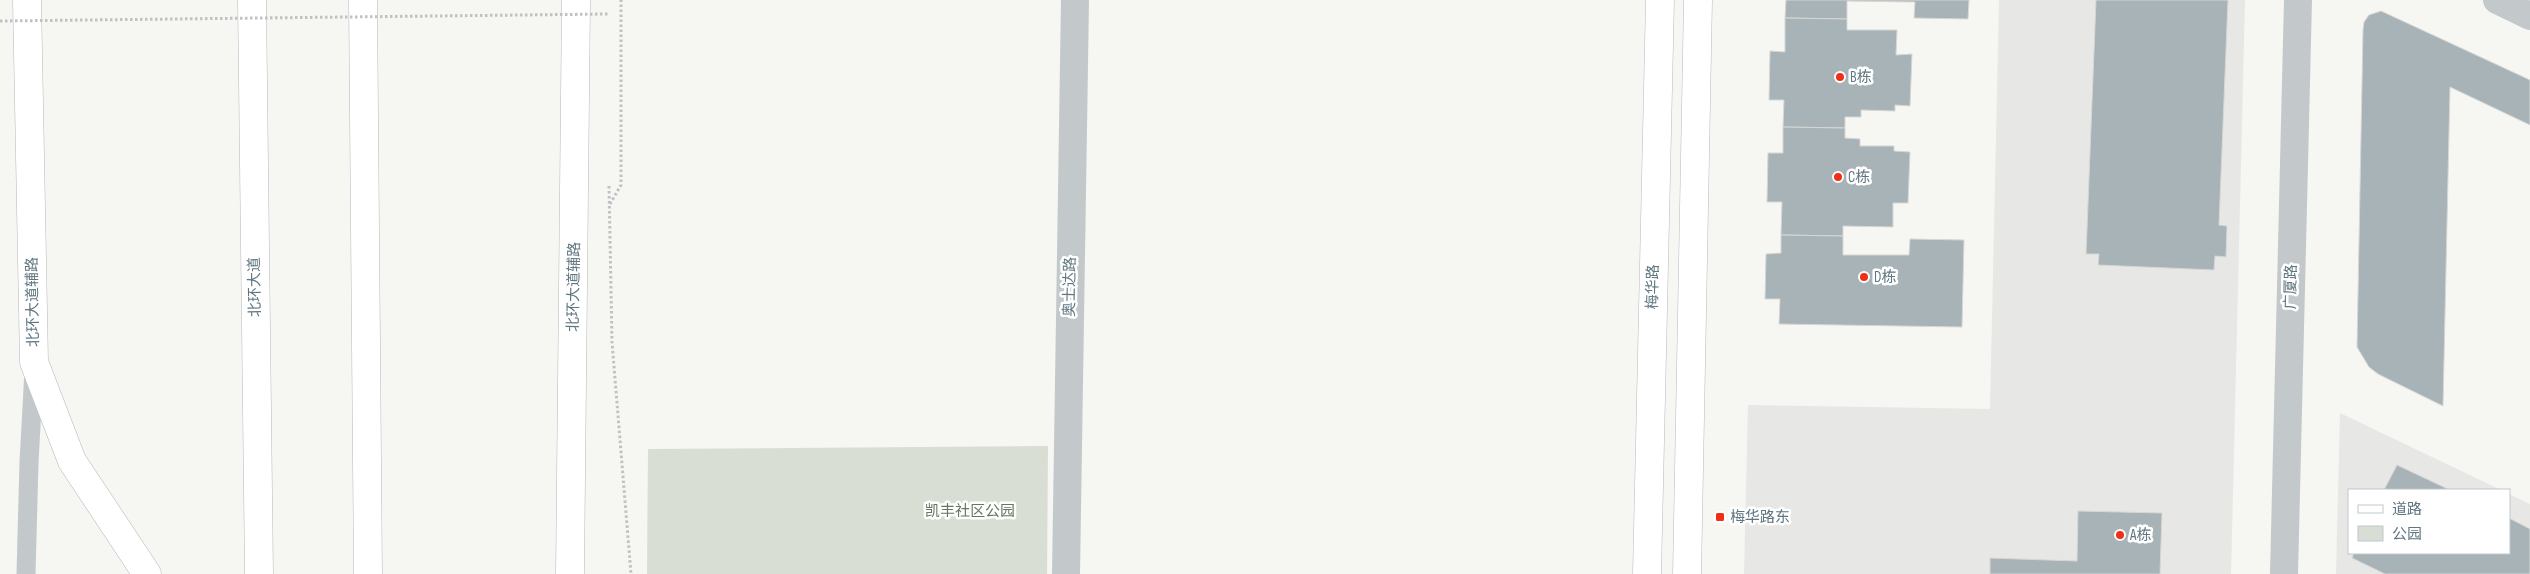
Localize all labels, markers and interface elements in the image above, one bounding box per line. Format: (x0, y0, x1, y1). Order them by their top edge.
place label: B栋 (1850, 68, 1872, 87)
marker: B栋 (1834, 71, 1846, 83)
place label: C栋 (1848, 168, 1870, 187)
marker: C栋 (1832, 171, 1844, 183)
street label: 北环大道辅路 (564, 242, 584, 332)
street label: 北环大道辅路 (23, 257, 43, 347)
street label: 北环大道 (245, 257, 265, 317)
street label: 奥士达路 (1060, 257, 1080, 317)
street label: 梅华路 (1643, 264, 1663, 310)
street label: 广厦路 (2281, 264, 2301, 310)
place label: D栋 (1874, 268, 1896, 287)
marker: D栋 (1858, 271, 1870, 283)
legend (2348, 489, 2510, 554)
text: 道路 (2392, 500, 2422, 519)
park label: 凯丰社区公园 (925, 502, 1015, 521)
place label: 梅华路东 (1730, 508, 1790, 527)
marker: 梅华路东 (1714, 511, 1726, 523)
text: 公园 (2392, 525, 2422, 544)
place label: A栋 (2129, 526, 2151, 545)
marker: A栋 (2114, 529, 2126, 541)

